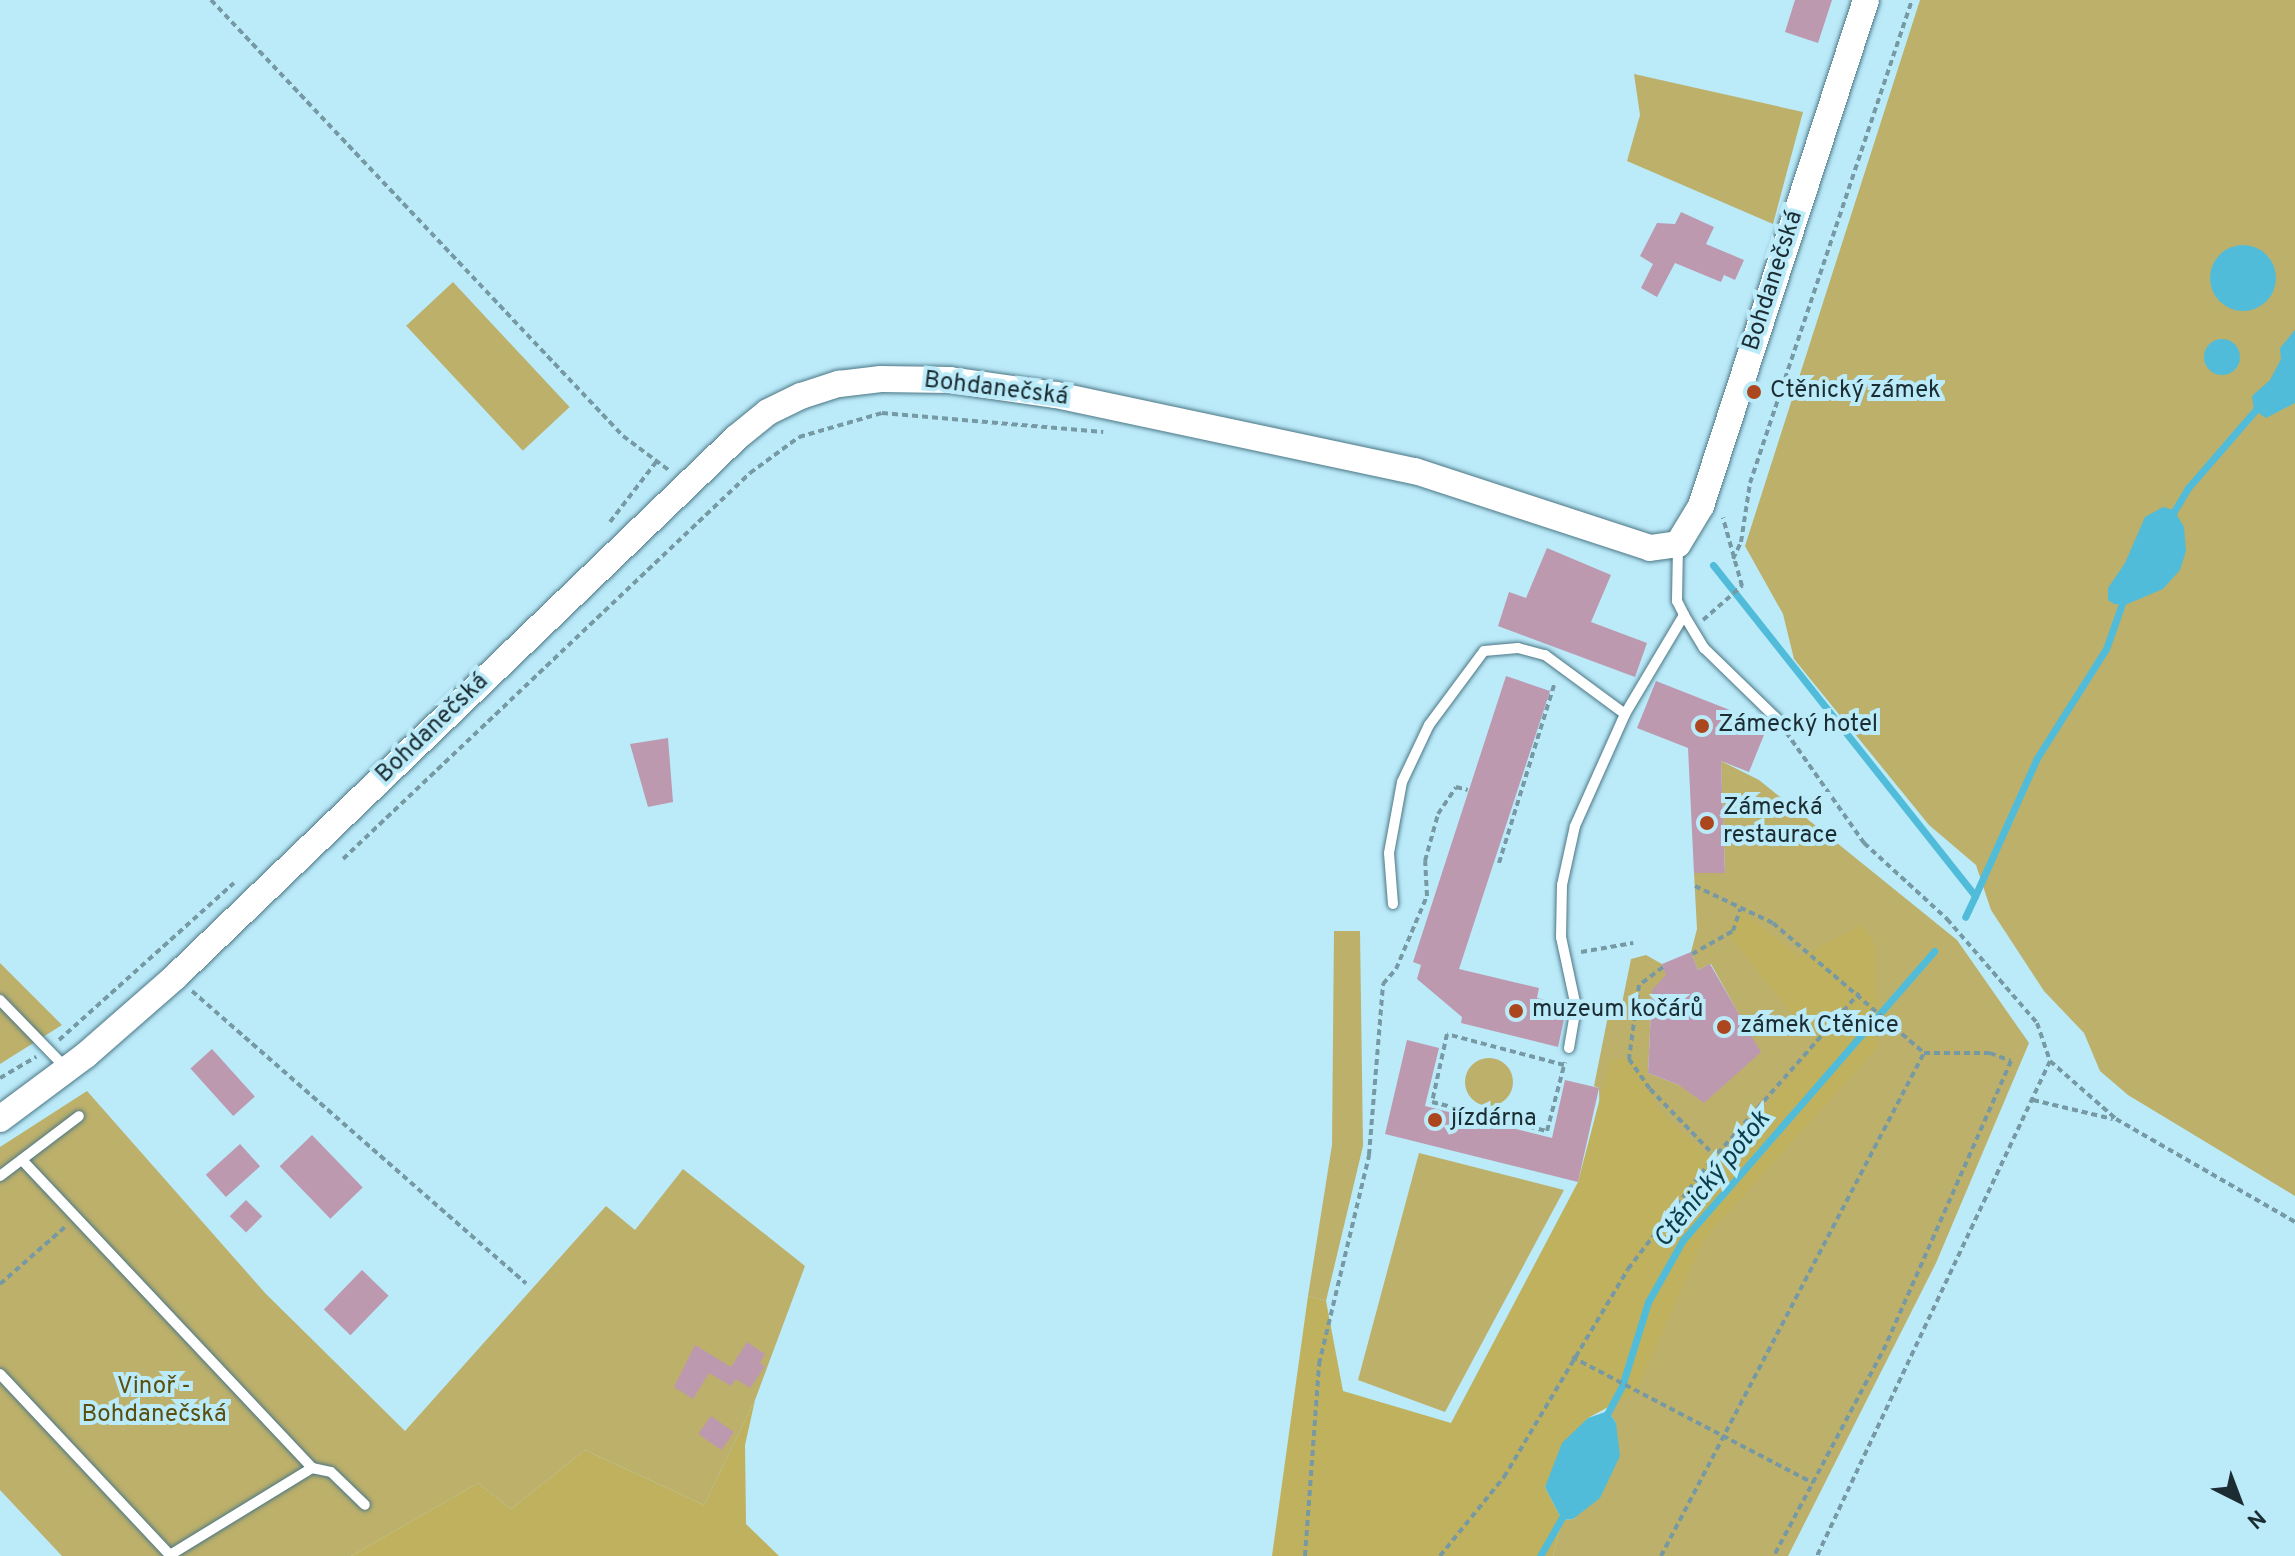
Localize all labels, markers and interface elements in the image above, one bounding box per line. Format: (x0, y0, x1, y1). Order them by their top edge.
street label: Bohdanečská (1738, 207, 1810, 355)
street label: Bohdanečská (922, 367, 1070, 413)
place label: Ctěnický zámek (1770, 378, 1941, 406)
marker: Ctěnický zámek (1745, 383, 1763, 401)
street label: Bohdanečská (371, 668, 495, 790)
place label: Zámecký hotel (1718, 712, 1878, 740)
marker: Zámecký hotel (1693, 717, 1711, 735)
place label: Zámecká restaurace (1723, 795, 1838, 851)
marker: Zámecká restaurace (1698, 814, 1716, 832)
place label: muzeum kočárů (1532, 997, 1704, 1025)
marker: muzeum kočárů (1507, 1002, 1525, 1020)
place label: zámek Ctěnice (1740, 1013, 1899, 1041)
marker: zámek Ctěnice (1715, 1018, 1733, 1036)
water label: Ctěnický potok (1648, 1105, 1778, 1255)
place label: jízdárna (1451, 1106, 1537, 1134)
marker: jízdárna (1426, 1111, 1444, 1129)
park label: Vinoř - Bohdanečská (81, 1374, 227, 1430)
north arrow (2199, 1460, 2279, 1540)
text: N (2240, 1503, 2270, 1534)

